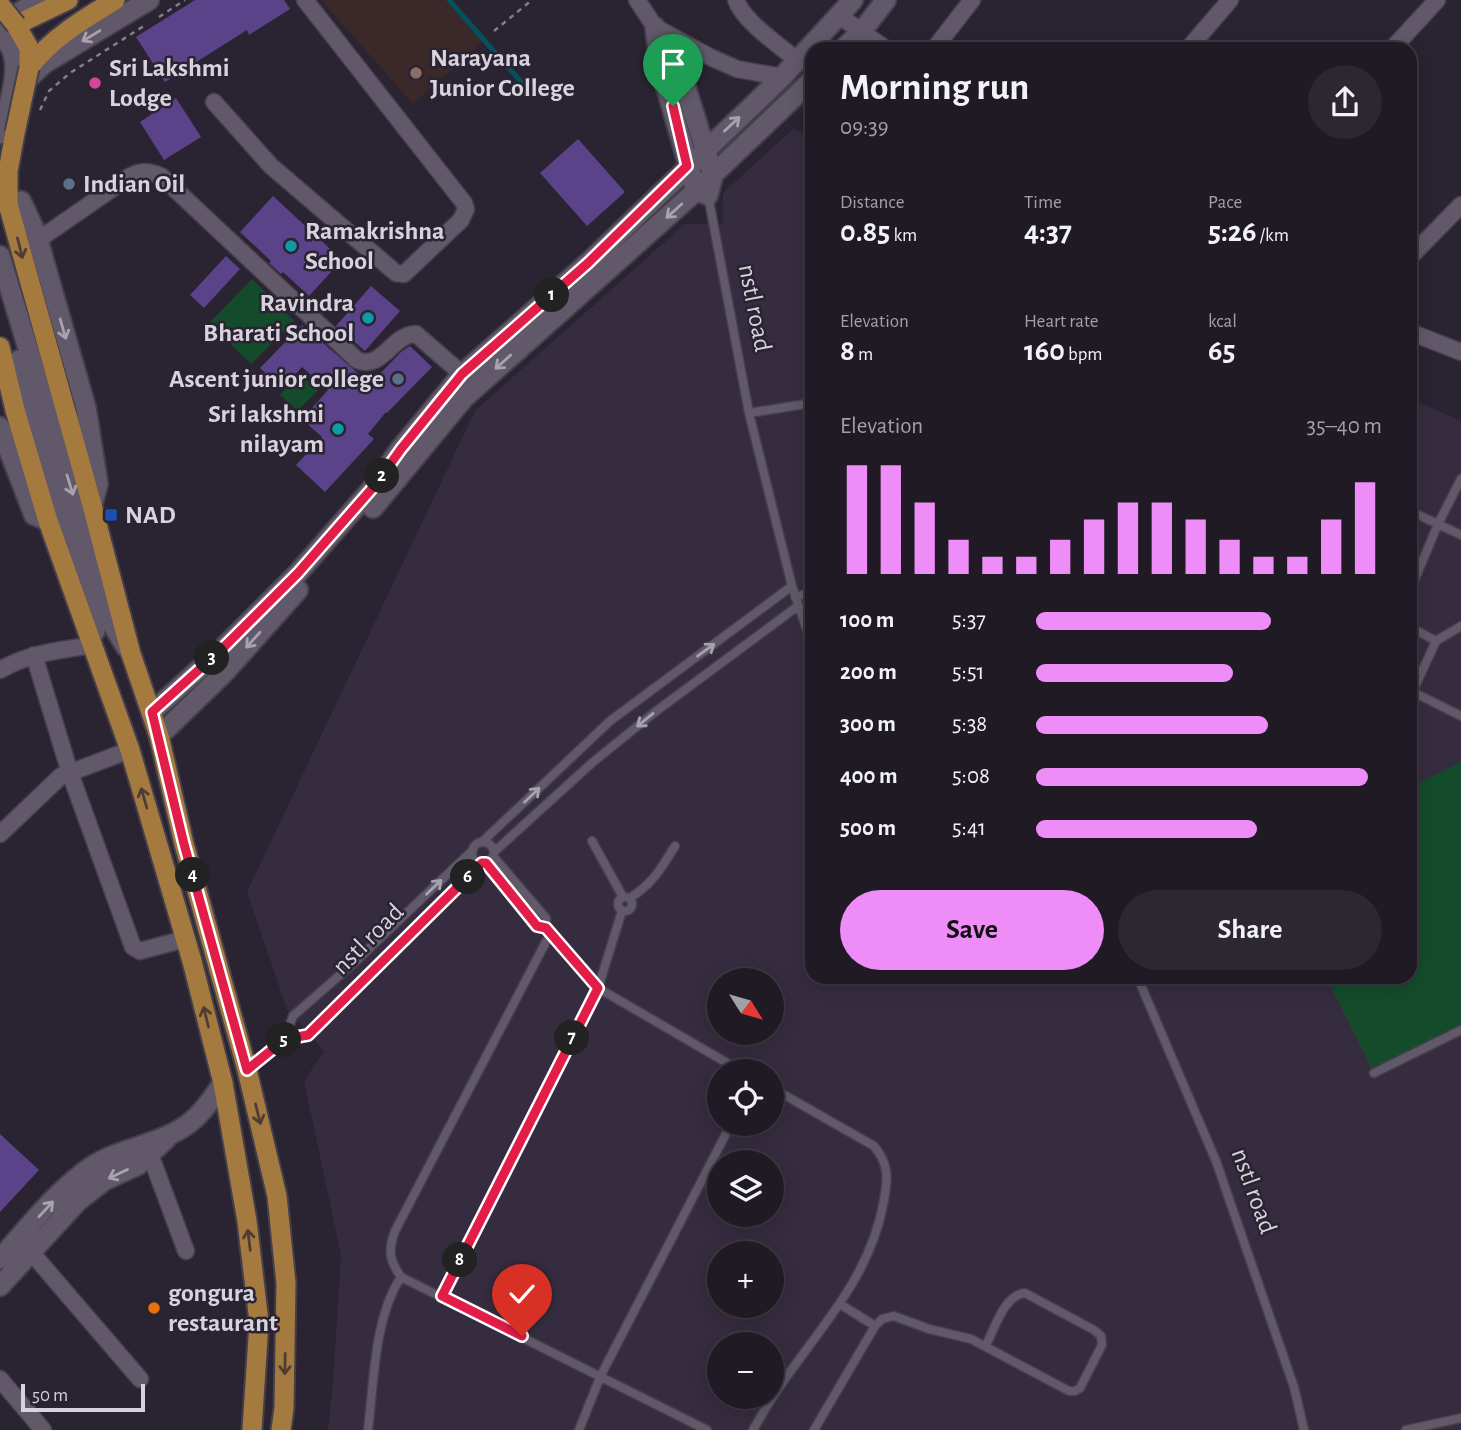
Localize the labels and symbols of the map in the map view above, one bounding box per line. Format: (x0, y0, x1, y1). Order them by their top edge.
one-way arrow (81, 29, 101, 43)
pin (643, 34, 703, 106)
place label: Narayana Junior College (430, 45, 575, 101)
place label: Sri Lakshmi Lodge (109, 55, 230, 111)
marker: Narayana Junior College (408, 65, 424, 81)
marker: Sri Lakshmi Lodge (87, 75, 103, 91)
one-way arrow (723, 116, 740, 133)
place label: Indian Oil (83, 171, 185, 197)
marker: Indian Oil (61, 176, 77, 192)
one-way arrow (665, 203, 683, 219)
place label: Ramakrishna School (305, 218, 445, 274)
one-way arrow (14, 237, 27, 259)
marker: Ramakrishna School (283, 238, 299, 254)
street label: nstl road (734, 262, 776, 354)
pin: 1 (534, 278, 570, 312)
place label: Ravindra Bharati School (203, 290, 354, 346)
marker: Ravindra Bharati School (360, 310, 376, 326)
one-way arrow (58, 318, 71, 340)
one-way arrow (495, 353, 512, 370)
place label: Ascent junior college (169, 366, 384, 392)
marker: Ascent junior college (390, 371, 406, 387)
place label: Sri lakshmi nilayam (208, 401, 324, 457)
marker: Sri lakshmi nilayam (330, 421, 346, 437)
pin: 2 (364, 458, 400, 494)
one-way arrow (64, 474, 77, 496)
place label: NAD (125, 502, 176, 528)
marker: NAD (103, 507, 119, 523)
one-way arrow (245, 631, 261, 649)
pin: 3 (194, 640, 230, 676)
one-way arrow (696, 643, 715, 657)
one-way arrow (636, 713, 654, 728)
one-way arrow (137, 787, 150, 809)
one-way arrow (523, 787, 540, 804)
pin: 4 (176, 858, 210, 892)
pin: 6 (450, 860, 486, 894)
one-way arrow (425, 879, 443, 895)
street label: nstl road (327, 898, 409, 980)
north arrow (707, 968, 784, 1045)
one-way arrow (199, 1006, 212, 1029)
pin: 7 (554, 1020, 590, 1056)
pin: 5 (266, 1023, 302, 1058)
one-way arrow (252, 1102, 265, 1125)
street label: nstl road (1227, 1145, 1281, 1237)
one-way arrow (108, 1168, 129, 1181)
one-way arrow (38, 1200, 54, 1218)
one-way arrow (243, 1229, 256, 1252)
pin: 8 (442, 1242, 477, 1278)
pin (492, 1264, 552, 1336)
place label: gongura restaurant (168, 1280, 278, 1336)
marker: gongura restaurant (146, 1300, 162, 1316)
one-way arrow (278, 1352, 292, 1375)
scale bar (21, 1381, 145, 1413)

